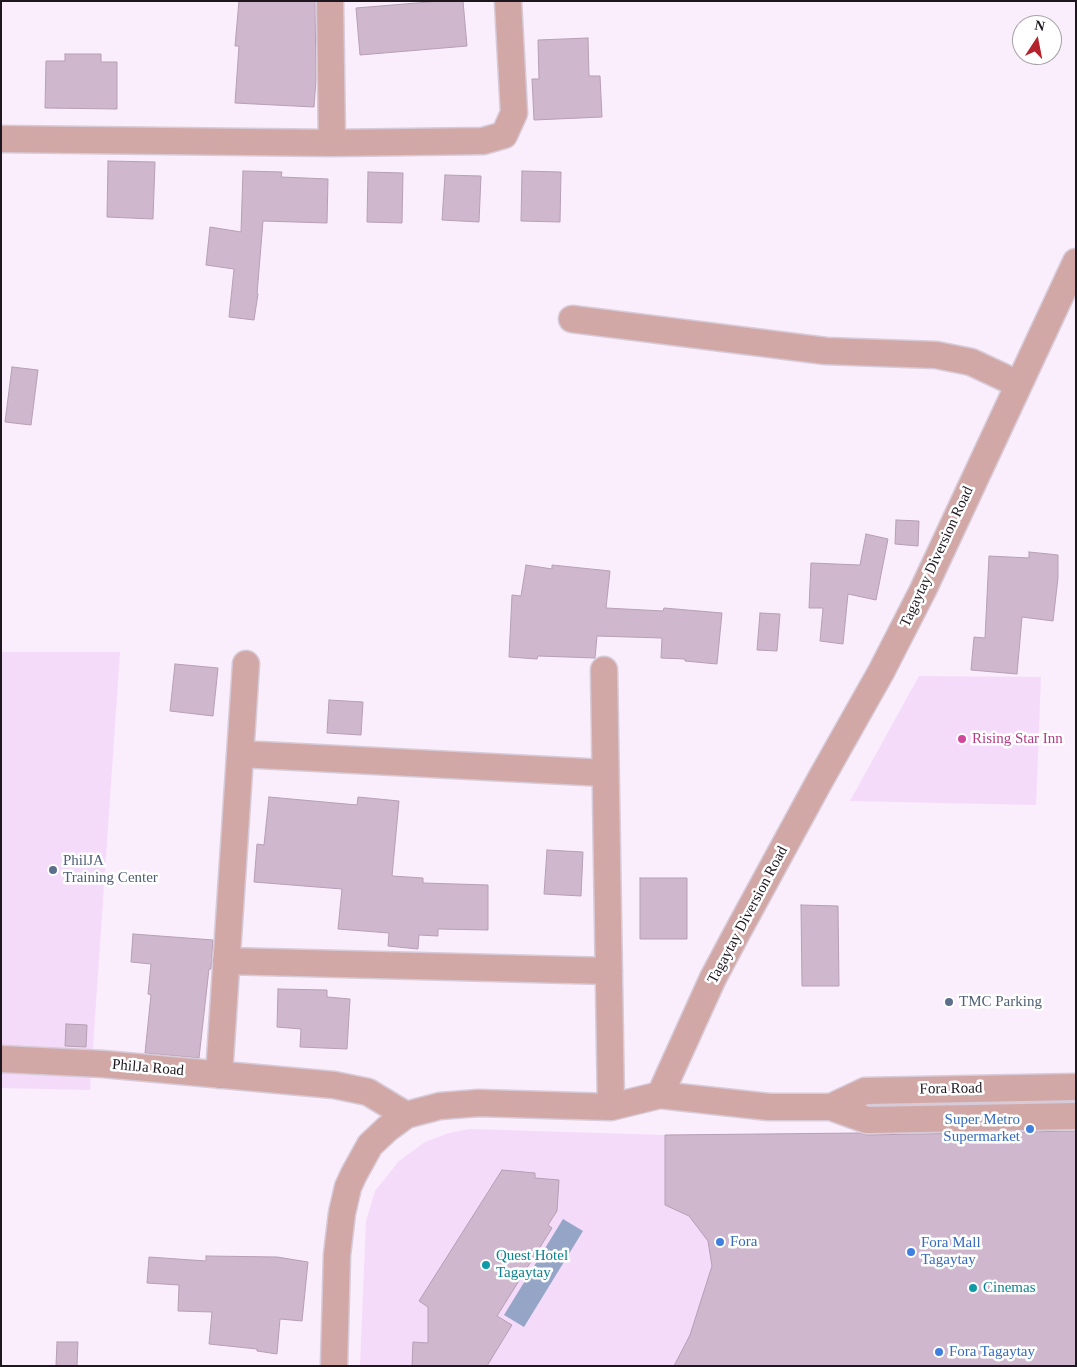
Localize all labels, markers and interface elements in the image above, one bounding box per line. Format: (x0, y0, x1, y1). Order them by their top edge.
north arrow (1012, 15, 1062, 65)
text: N (1033, 17, 1046, 34)
street label: Tagaytay Diversion Road (896, 484, 978, 630)
place label: Rising Star Inn (972, 730, 1063, 748)
marker: Rising Star Inn (956, 733, 968, 745)
street label: Tagaytay Diversion Road (704, 843, 792, 987)
place label: PhilJA Training Center (63, 852, 158, 887)
marker: PhilJA Training Center (47, 864, 59, 876)
place label: TMC Parking (959, 993, 1042, 1011)
marker: TMC Parking (943, 996, 955, 1008)
street label: PhilJa Road (111, 1056, 185, 1080)
street label: Fora Road (919, 1079, 983, 1099)
place label: Super Metro Supermarket (943, 1111, 1020, 1146)
marker: Super Metro Supermarket (1024, 1123, 1036, 1135)
place label: Fora (730, 1233, 757, 1251)
place label: Fora Mall Tagaytay (921, 1234, 981, 1269)
marker: Fora (714, 1236, 726, 1248)
marker: Fora Mall Tagaytay (905, 1246, 917, 1258)
place label: Quest Hotel Tagaytay (496, 1247, 568, 1282)
marker: Quest Hotel Tagaytay (480, 1259, 492, 1271)
place label: Cinemas (983, 1279, 1035, 1297)
marker: Cinemas (967, 1282, 979, 1294)
place label: Fora Tagaytay (949, 1343, 1035, 1361)
marker: Fora Tagaytay (933, 1346, 945, 1358)

